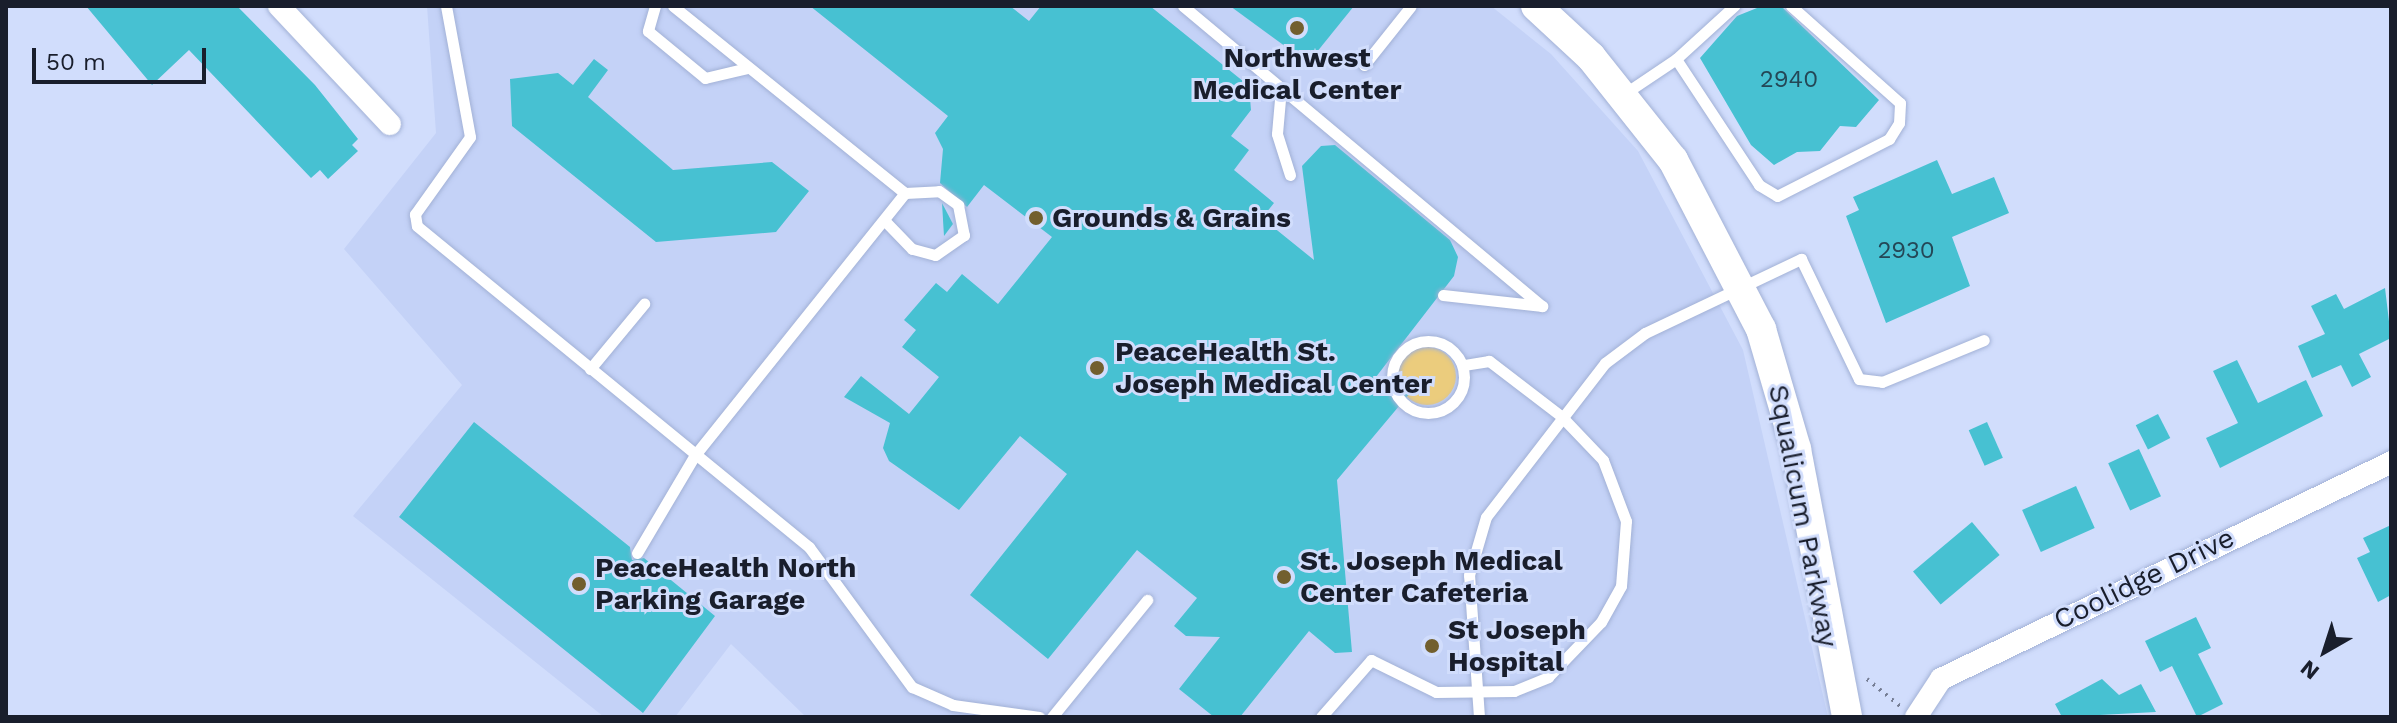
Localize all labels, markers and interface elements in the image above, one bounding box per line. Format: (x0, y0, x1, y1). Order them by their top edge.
marker: Northwest Medical Center (1288, 19, 1306, 37)
scale bar (36, 32, 210, 82)
place label: Northwest Medical Center (1192, 41, 1402, 107)
text: 50 m (46, 48, 106, 76)
house number: 2940 (1760, 66, 1818, 94)
place label: Grounds & Grains (1052, 201, 1291, 235)
marker: Grounds & Grains (1027, 209, 1045, 227)
house number: 2930 (1877, 237, 1935, 265)
place label: PeaceHealth St. Joseph Medical Center (1115, 335, 1433, 401)
marker: PeaceHealth St. Joseph Medical Center (1086, 357, 1108, 379)
street label: Squalicum Parkway (1761, 382, 1845, 650)
street label: Coolidge Drive (2048, 521, 2240, 637)
place label: St. Joseph Medical Center Cafeteria (1300, 544, 1563, 610)
place label: PeaceHealth North Parking Garage (595, 551, 856, 617)
marker: St. Joseph Medical Center Cafeteria (1275, 568, 1293, 586)
marker: PeaceHealth North Parking Garage (570, 575, 588, 593)
north arrow (2285, 611, 2365, 691)
place label: St Joseph Hospital (1448, 613, 1586, 679)
marker: St Joseph Hospital (1423, 637, 1441, 655)
text: N (2295, 655, 2324, 685)

